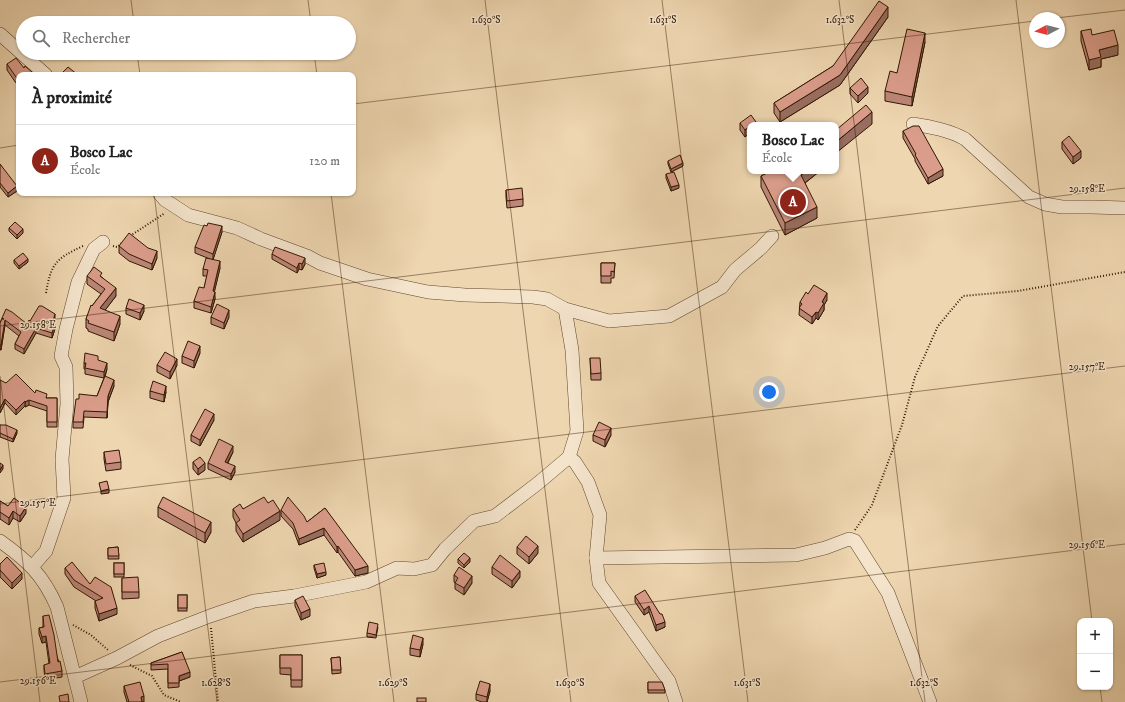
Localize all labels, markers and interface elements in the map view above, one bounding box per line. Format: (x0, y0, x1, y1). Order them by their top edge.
north arrow (1029, 12, 1065, 48)
text: 1.630°S (472, 14, 500, 26)
text: 1.631°S (649, 14, 677, 26)
text: 1.632°S (826, 14, 854, 26)
search box (16, 16, 356, 60)
icon: search (30, 27, 52, 49)
text: Rechercher (62, 29, 130, 48)
text: À proximité (32, 87, 112, 109)
popup (747, 122, 839, 174)
text: Bosco Lac (762, 131, 824, 150)
text: Bosco Lac (70, 143, 132, 162)
text: École (762, 150, 792, 166)
text: A (41, 153, 49, 169)
text: 120 m (309, 153, 340, 169)
text: École (70, 162, 100, 178)
text: 29.158°E (1069, 183, 1105, 195)
pin: A (780, 187, 806, 217)
text: 29.158°E (20, 319, 56, 331)
text: 29.157°E (1069, 361, 1105, 373)
your location (759, 382, 779, 402)
text: 29.157°E (20, 497, 56, 509)
text: 29.156°E (1069, 539, 1105, 551)
map controls (1077, 618, 1113, 690)
button: + (1077, 618, 1113, 654)
button: − (1077, 654, 1113, 690)
text: 29.156°E (20, 675, 56, 687)
text: 1.628°S (201, 677, 231, 689)
text: 1.629°S (378, 677, 408, 689)
text: 1.630°S (556, 677, 584, 689)
text: 1.631°S (733, 677, 761, 689)
text: 1.632°S (910, 677, 938, 689)

